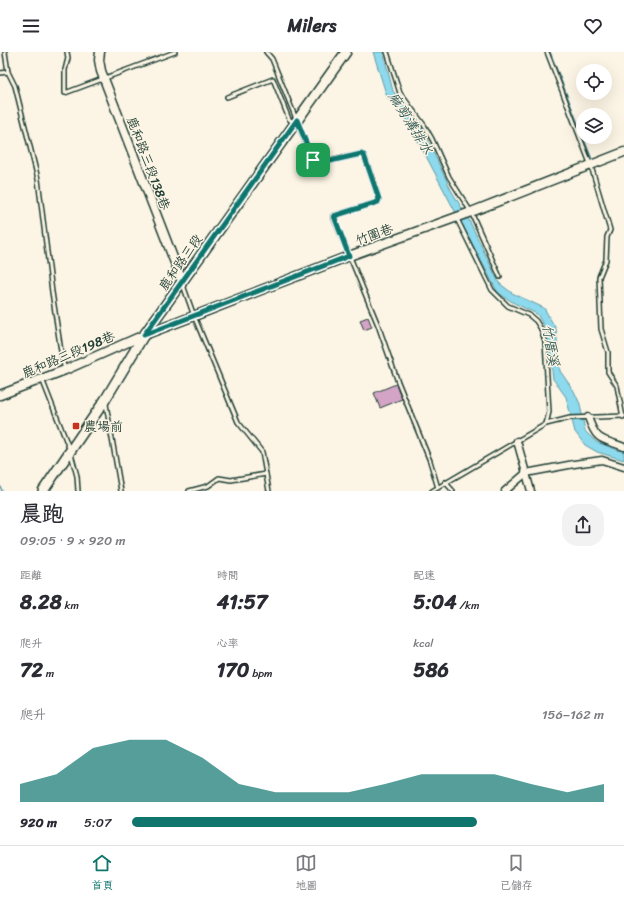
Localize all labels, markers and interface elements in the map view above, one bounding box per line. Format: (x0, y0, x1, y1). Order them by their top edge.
text: Milers (288, 10, 336, 42)
icon: menu (20, 15, 42, 37)
icon: heart (582, 15, 604, 37)
map controls (576, 64, 612, 144)
button: locate (576, 64, 612, 100)
water label: 麻剪溝排水 (381, 87, 440, 160)
button: layers (576, 108, 612, 144)
street label: 鹿和路三段138巷 (120, 113, 177, 213)
pin (296, 143, 330, 177)
icon: arrive (302, 149, 324, 171)
street label: 竹圍巷 (352, 217, 396, 252)
street label: 鹿和路三段 (152, 229, 208, 296)
water label: 竹厝溪 (535, 322, 567, 369)
street label: 鹿和路三段198巷 (18, 324, 118, 384)
place label: 農場前 (84, 415, 123, 438)
marker: 農場前 (71, 421, 81, 431)
text: 晨跑 (20, 494, 64, 533)
button: share (562, 504, 604, 546)
text: 09:05 · 9 × 920 m (20, 529, 126, 552)
text: 距離 (20, 566, 42, 585)
text: 時間 (217, 566, 239, 585)
text: 配速 (413, 566, 435, 585)
text: 8.28 (20, 585, 62, 620)
text: 41:57 (217, 585, 267, 620)
text: 5:04 (413, 585, 457, 620)
text: km (62, 596, 79, 615)
text: /km (457, 596, 479, 615)
text: 爬升 (20, 634, 42, 653)
text: 心率 (217, 634, 239, 653)
text: kcal (413, 634, 433, 653)
text: 72 (20, 653, 43, 688)
text: 170 (217, 653, 249, 688)
text: 586 (413, 653, 449, 688)
text: m (43, 664, 54, 683)
text: bpm (249, 664, 272, 683)
text: 爬升 (20, 703, 46, 726)
text: 156–162 m (542, 703, 604, 726)
text: 920 m (20, 811, 57, 834)
text: 5:07 (84, 811, 112, 834)
tab: 首頁 (91, 852, 113, 895)
tab: 地圖 (295, 852, 317, 895)
tab: 已儲存 (500, 852, 533, 895)

